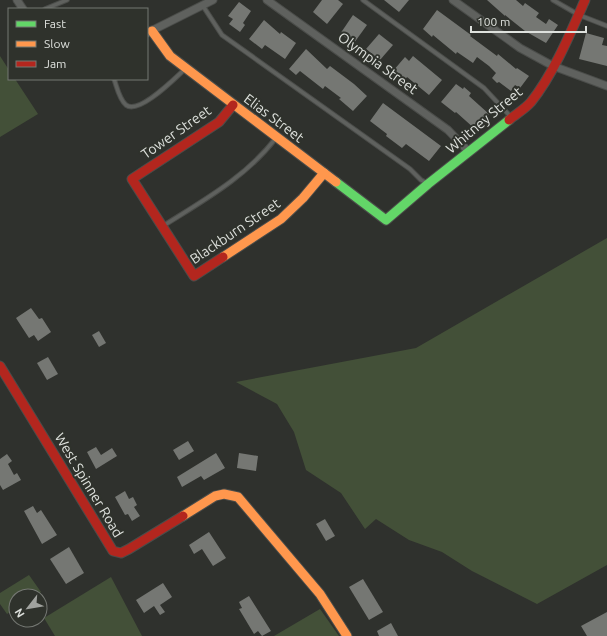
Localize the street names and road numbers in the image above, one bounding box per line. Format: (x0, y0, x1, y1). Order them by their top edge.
street label: Olympia Street (335, 29, 421, 98)
street label: Whitney Street (443, 83, 526, 157)
street label: Elias Street (241, 90, 307, 146)
street label: Tower Street (138, 102, 214, 162)
street label: Blackburn Street (187, 195, 283, 267)
street label: West Spinner Road (52, 430, 126, 540)

